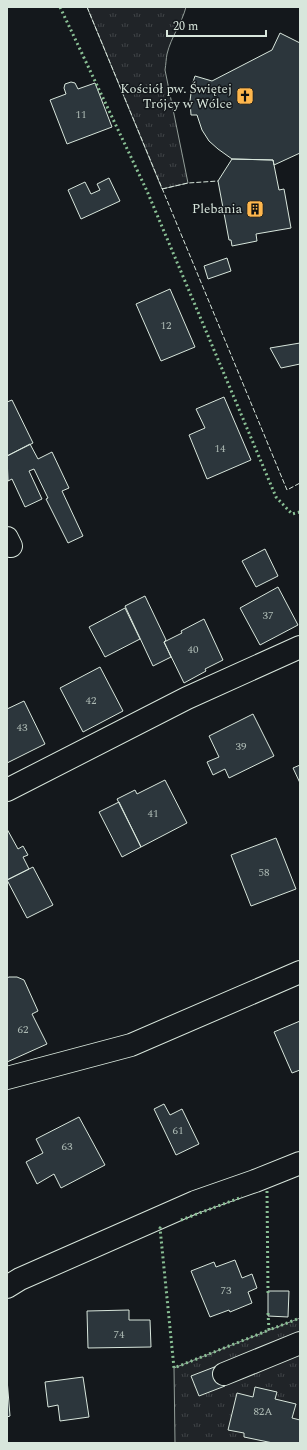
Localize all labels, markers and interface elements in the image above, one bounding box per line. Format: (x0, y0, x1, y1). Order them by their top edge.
scale bar (167, 12, 266, 38)
text: 20 m (173, 17, 198, 36)
place label: Kościół pw. Świętej Trójcy w Wólce (120, 79, 232, 114)
church icon: Kościół pw. Świętej Trójcy w Wólce (235, 86, 255, 106)
house number: 11 (76, 106, 87, 123)
place label: Plebania (192, 199, 243, 219)
building icon: Plebania (245, 199, 265, 219)
house number: 12 (161, 317, 172, 334)
house number: 14 (215, 440, 226, 457)
house number: 37 (263, 607, 274, 624)
house number: 40 (188, 641, 199, 658)
house number: 42 (86, 692, 97, 709)
house number: 43 (17, 719, 28, 736)
house number: 39 (236, 738, 247, 755)
house number: 41 (148, 805, 159, 822)
house number: 58 (259, 864, 270, 881)
house number: 62 (18, 1021, 29, 1038)
house number: 61 (173, 1122, 184, 1139)
house number: 63 (62, 1138, 73, 1155)
house number: 73 (221, 1282, 232, 1299)
house number: 74 (114, 1326, 125, 1343)
house number: 82A (253, 1403, 273, 1420)

